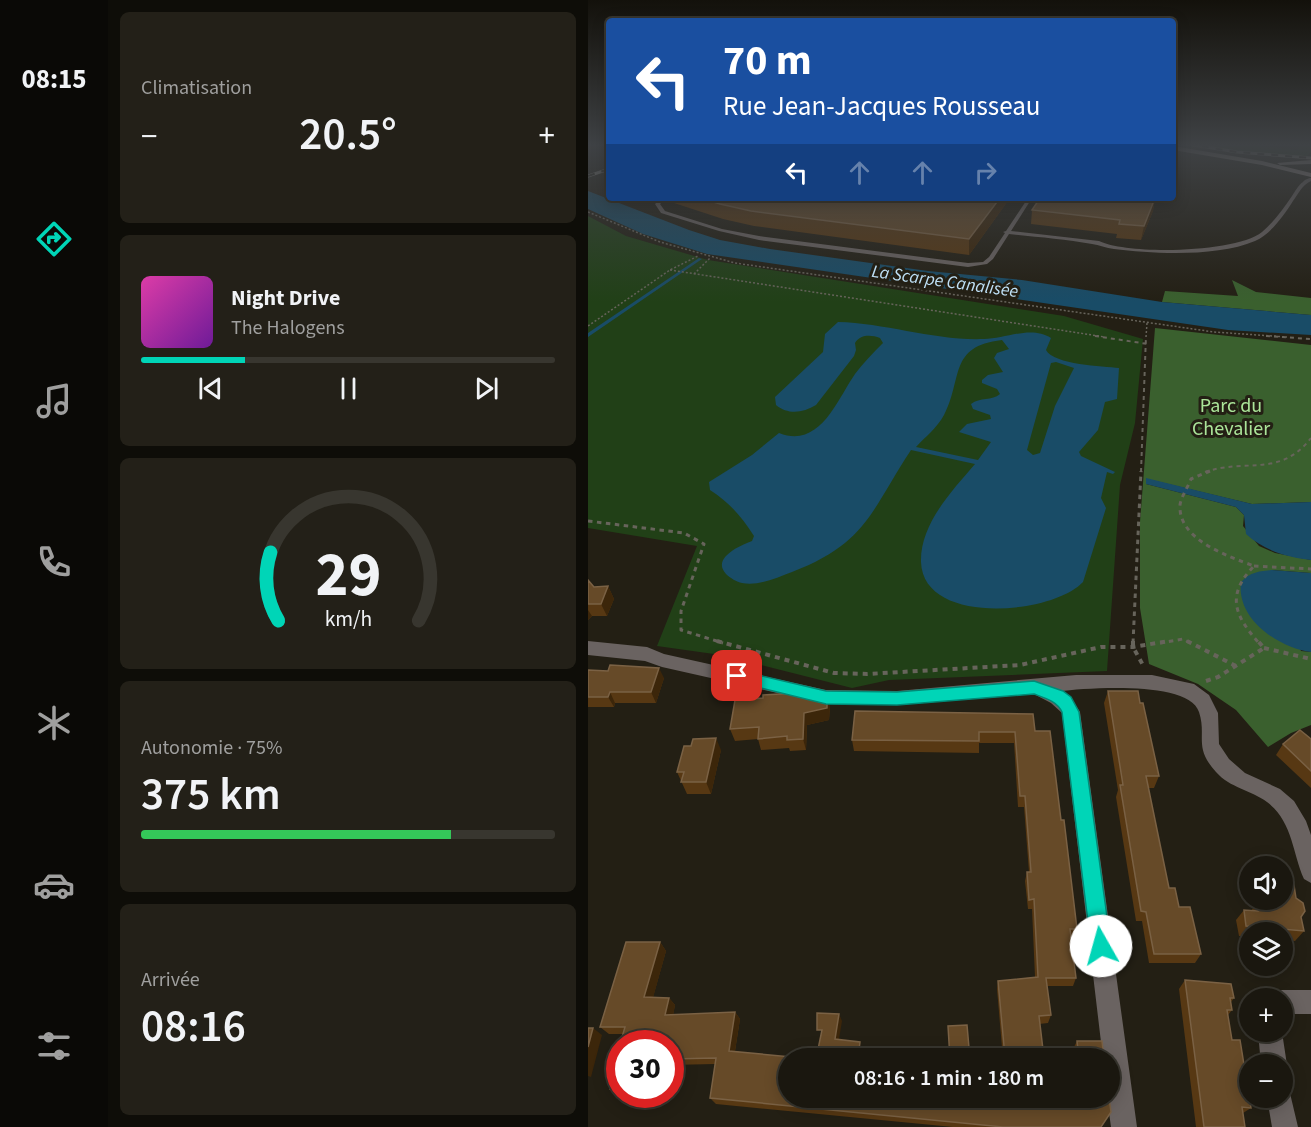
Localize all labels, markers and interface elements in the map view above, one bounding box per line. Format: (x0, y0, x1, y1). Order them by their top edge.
text: 70 m (723, 31, 812, 91)
icon: left (624, 42, 702, 120)
text: 08:15 (21, 60, 87, 99)
text: Climatisation (141, 74, 252, 102)
text: Rue Jean-Jacques Rousseau (723, 87, 1040, 126)
text: 20.5° (299, 103, 397, 167)
text: − (141, 113, 157, 160)
text: + (539, 113, 555, 160)
icon: left (780, 156, 813, 189)
icon: ahead (843, 156, 876, 189)
icon: ahead (906, 156, 939, 189)
icon: right (969, 156, 1002, 189)
icon: directions (33, 218, 75, 260)
water label: La Scarpe Canalisée (870, 259, 1020, 304)
text: Night Drive (231, 282, 340, 314)
text: The Halogens (231, 314, 345, 342)
icon: previous (194, 372, 227, 405)
icon: pause (332, 372, 365, 405)
icon: next (470, 372, 503, 405)
icon: music (33, 380, 75, 422)
park label: Parc du Chevalier (1192, 392, 1270, 443)
text: 29 (315, 531, 381, 620)
icon: phone (33, 541, 75, 583)
text: km/h (324, 604, 372, 635)
pin (711, 650, 762, 701)
icon: arrive (720, 659, 753, 692)
icon: climate (33, 702, 75, 744)
text: Autonomie · 75% (141, 734, 282, 762)
text: 375 km (141, 763, 281, 827)
map controls (1239, 856, 1293, 1108)
button: sound (1239, 856, 1293, 910)
icon: car (33, 864, 75, 906)
position arrow (1069, 914, 1133, 978)
button: layers (1239, 922, 1293, 976)
text: Arrivée (141, 966, 200, 994)
button: + (1239, 988, 1293, 1042)
text: 08:16 (141, 995, 246, 1059)
icon: filters (33, 1025, 75, 1067)
speed limit sign: 30 (606, 1030, 684, 1108)
button: − (1239, 1054, 1293, 1108)
text: 08:16 · 1 min · 180 m (854, 1062, 1044, 1094)

